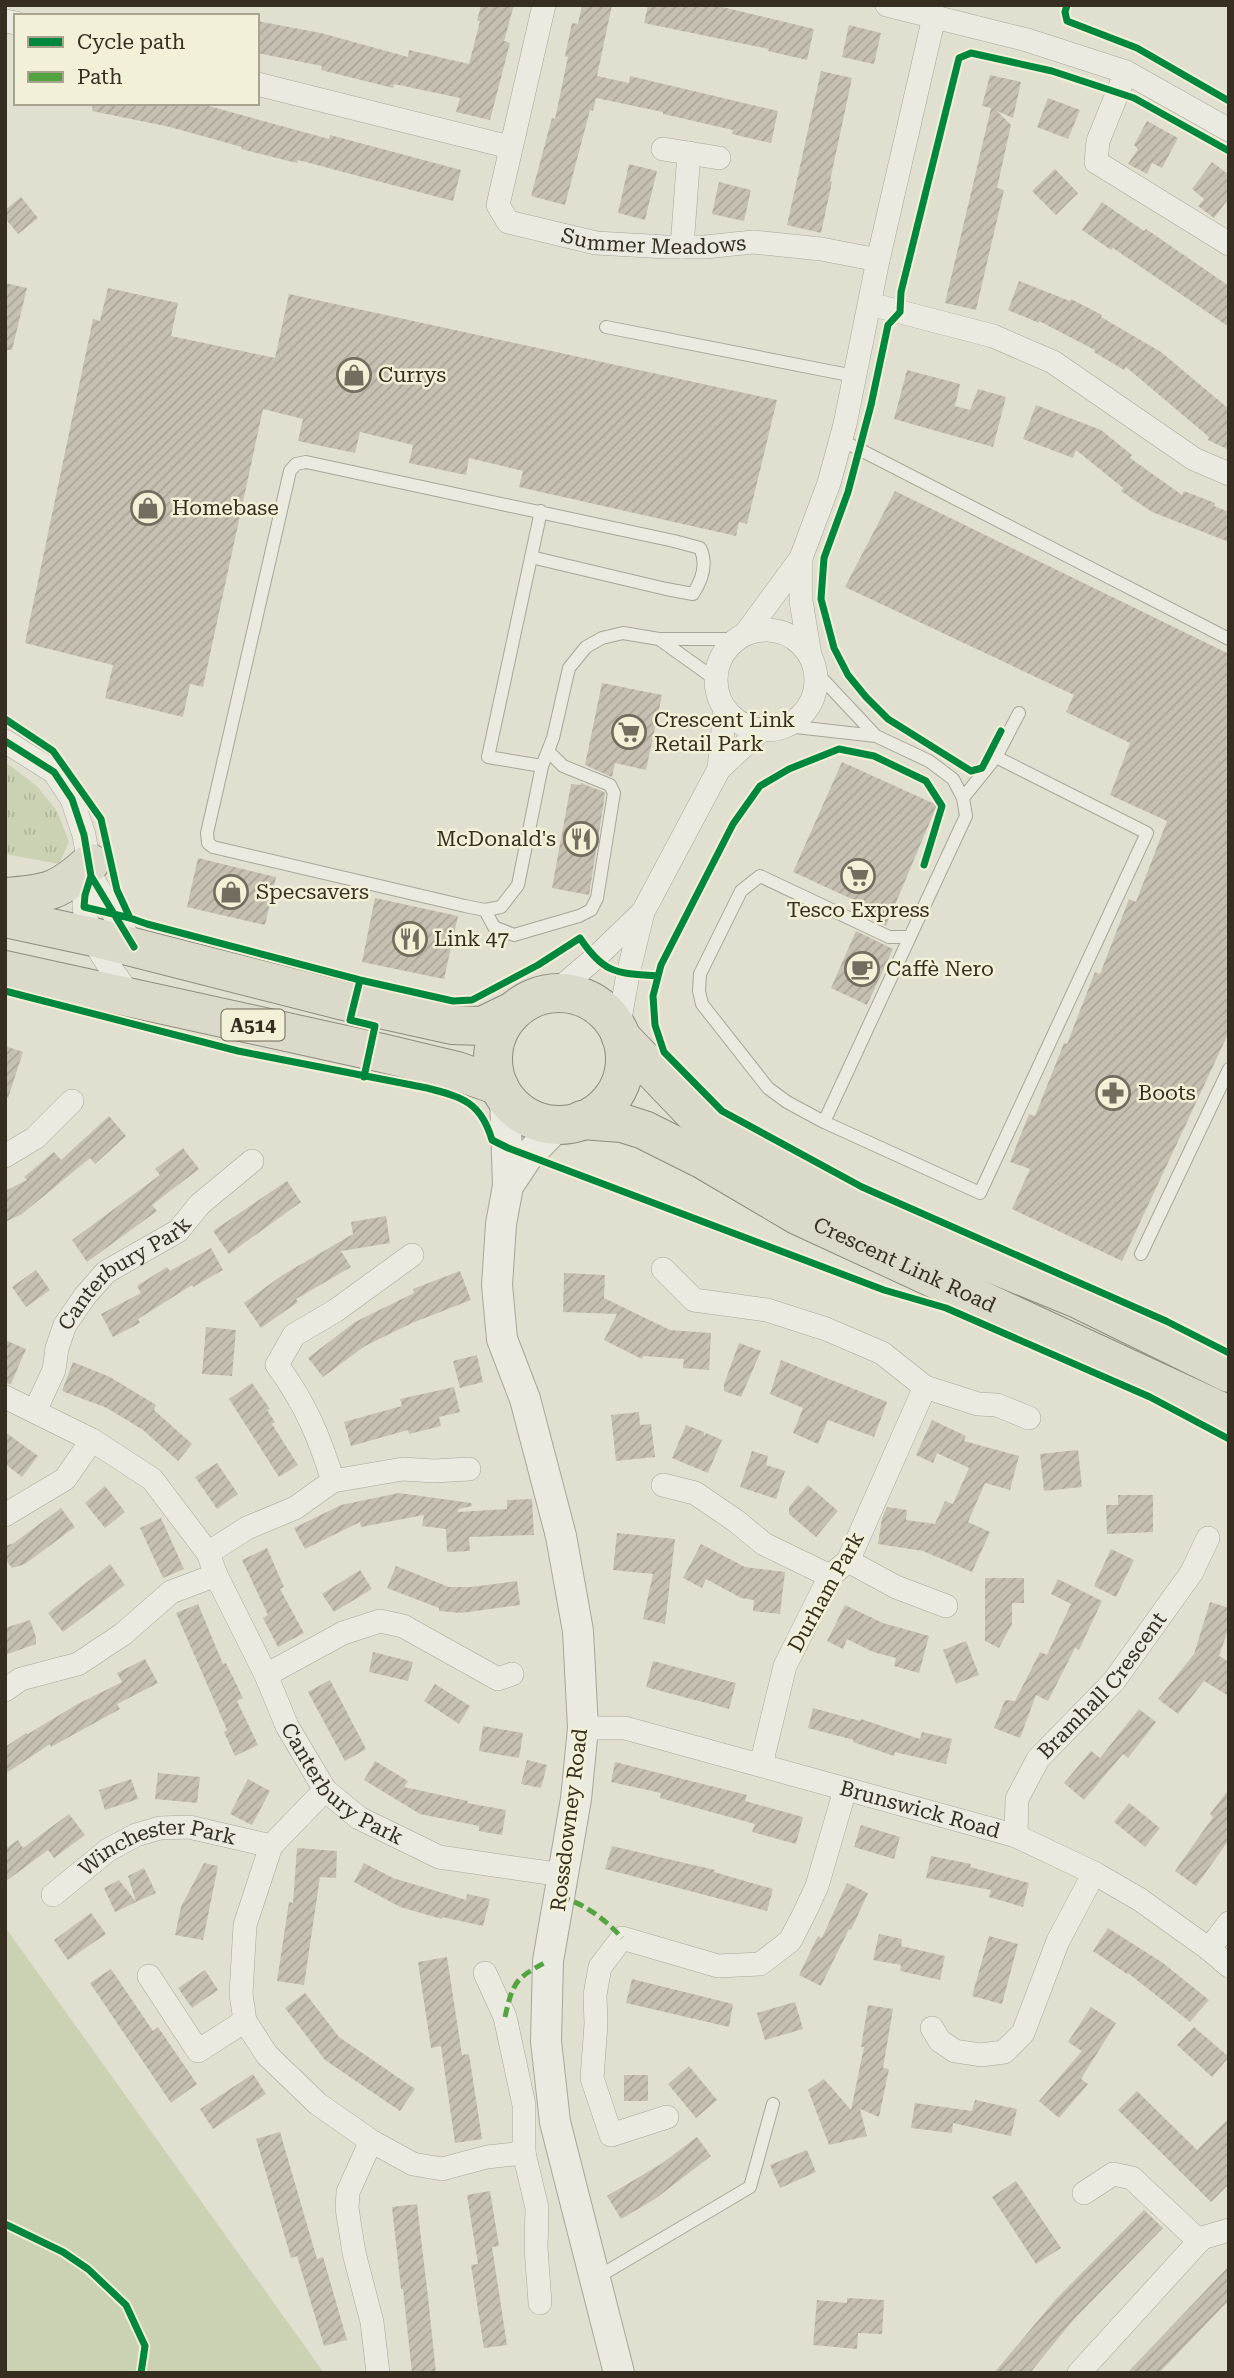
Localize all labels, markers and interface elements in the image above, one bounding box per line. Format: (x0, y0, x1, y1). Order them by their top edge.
legend (14, 14, 259, 105)
text: Cycle path (77, 30, 186, 54)
text: Path (77, 65, 123, 89)
street label: Summer Meadows (559, 223, 747, 259)
shop icon: Currys (335, 356, 373, 394)
place label: Currys (378, 363, 446, 387)
shop icon: Homebase (129, 489, 167, 527)
place label: Homebase (172, 496, 279, 520)
place label: Crescent Link Retail Park (654, 708, 795, 756)
supermarket icon: Crescent Link Retail Park (610, 713, 648, 751)
restaurant icon: McDonald's (562, 820, 600, 858)
place label: McDonald's (436, 827, 556, 851)
supermarket icon: Tesco Express (839, 857, 877, 895)
shop icon: Specsavers (212, 873, 250, 911)
place label: Specsavers (256, 880, 369, 904)
place label: Tesco Express (786, 898, 930, 922)
restaurant icon: Link 47 (391, 920, 429, 958)
place label: Link 47 (434, 927, 509, 951)
cafe icon: Caffè Nero (843, 950, 881, 988)
place label: Caffè Nero (886, 957, 994, 981)
road number: A514 (222, 1009, 284, 1040)
pharmacy icon: Boots (1094, 1074, 1132, 1112)
place label: Boots (1138, 1081, 1196, 1105)
street label: Crescent Link Road (810, 1212, 1000, 1318)
street label: Canterbury Park (53, 1213, 196, 1335)
street label: Durham Park (783, 1528, 869, 1656)
street label: Bramhall Crescent (1033, 1607, 1171, 1764)
street label: Canterbury Park (276, 1719, 407, 1850)
street label: Rossdowney Road (546, 1726, 592, 1913)
street label: Brunswick Road (837, 1776, 1003, 1843)
street label: Winchester Park (74, 1815, 239, 1881)

